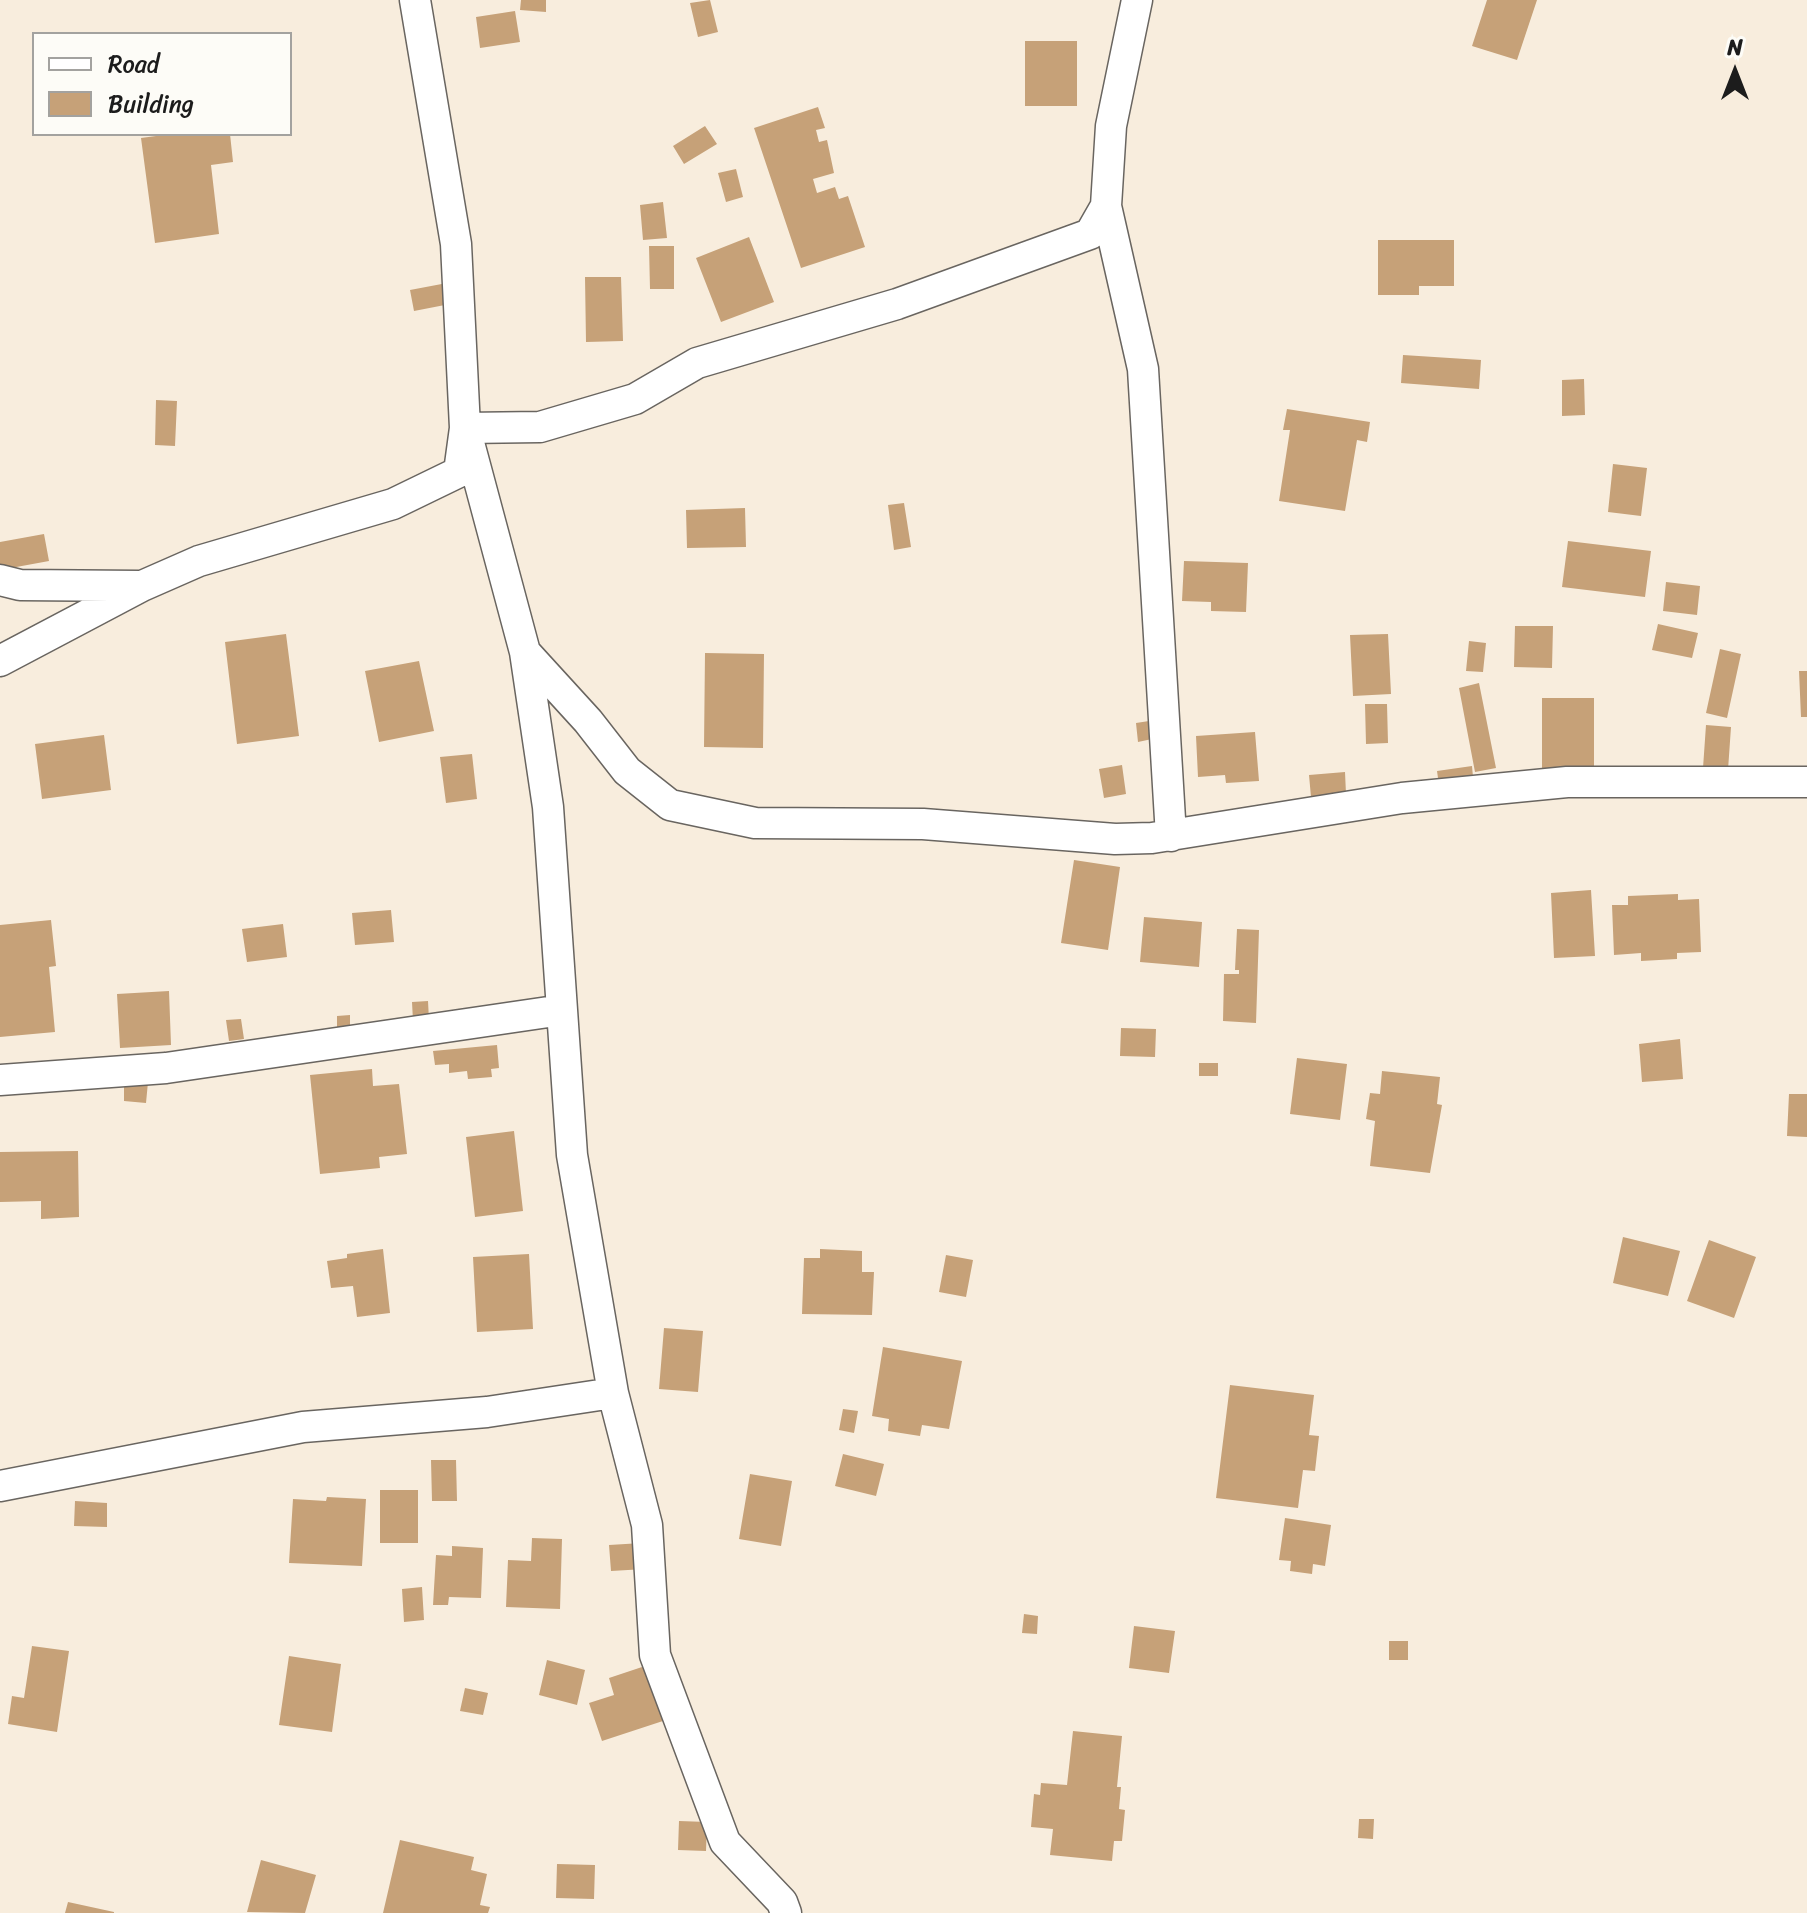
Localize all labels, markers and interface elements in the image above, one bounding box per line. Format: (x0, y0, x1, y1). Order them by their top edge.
text: N (1727, 28, 1743, 67)
legend (32, 32, 292, 136)
north arrow (1695, 32, 1775, 112)
text: Road (108, 43, 159, 85)
text: Building (108, 83, 194, 125)

